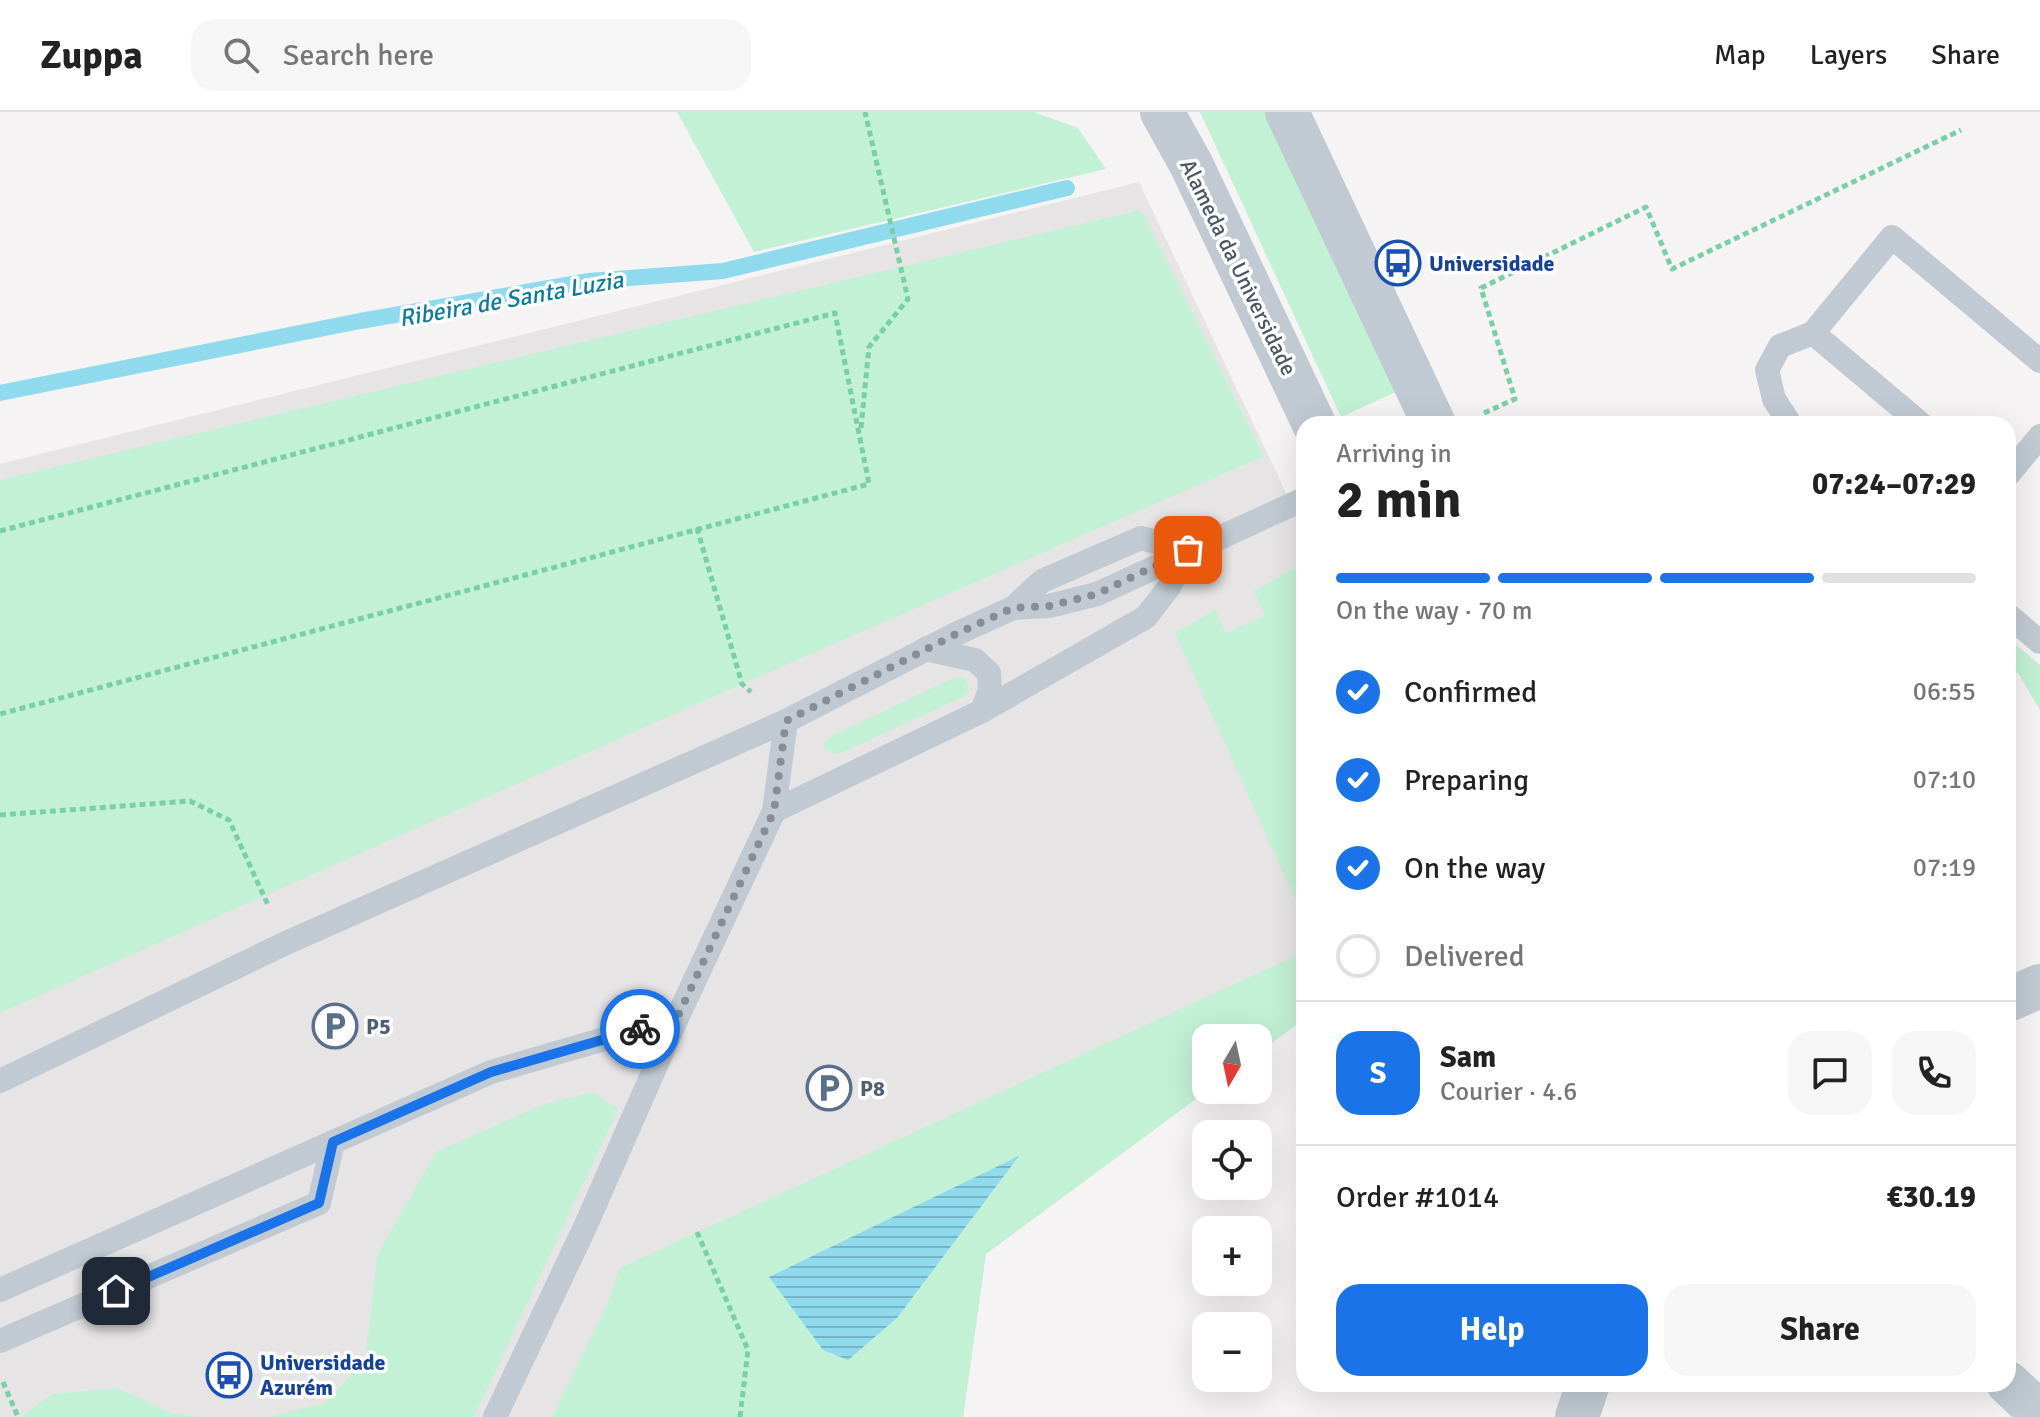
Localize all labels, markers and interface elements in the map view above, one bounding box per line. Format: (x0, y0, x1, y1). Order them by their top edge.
search box (191, 19, 751, 91)
text: Zuppa (40, 32, 143, 79)
icon: search (219, 33, 263, 77)
text: Search here (283, 37, 434, 74)
text: Map (1714, 38, 1766, 72)
text: Layers (1810, 38, 1887, 72)
text: Share (1931, 38, 2000, 72)
street label: Alameda da Universidade (1174, 155, 1303, 380)
bus stop icon: Universidade (1374, 239, 1422, 287)
place label: Universidade (1429, 250, 1555, 277)
water label: Ribeira de Santa Luzia (397, 264, 626, 333)
text: Arriving in (1336, 438, 1452, 470)
text: 07:24–07:29 (1812, 466, 1976, 503)
text: 2 min (1336, 468, 1462, 532)
pin (1154, 516, 1222, 584)
icon: bag (1166, 528, 1210, 572)
text: On the way · 70 m (1336, 595, 1532, 627)
icon: check (1336, 670, 1380, 714)
text: Confirmed (1404, 674, 1537, 711)
text: 06:55 (1913, 676, 1976, 708)
icon: check (1336, 758, 1380, 802)
text: Preparing (1404, 762, 1529, 799)
text: 07:10 (1913, 764, 1976, 796)
icon: check (1336, 846, 1380, 890)
text: On the way (1404, 850, 1545, 887)
text: 07:19 (1913, 852, 1976, 884)
text: Delivered (1404, 938, 1525, 975)
courier (600, 989, 680, 1069)
parking icon: P5 (311, 1002, 359, 1050)
icon: bike (618, 1007, 662, 1051)
place label: P5 (366, 1013, 391, 1040)
north arrow (1192, 1024, 1272, 1104)
map controls (1192, 1024, 1272, 1392)
button: chat (1788, 1031, 1872, 1115)
button: phone (1892, 1031, 1976, 1115)
text: Sam (1440, 1039, 1496, 1076)
text: S (1370, 1055, 1386, 1092)
parking icon: P8 (805, 1064, 853, 1112)
place label: P8 (860, 1075, 885, 1102)
text: Courier · 4.6 (1440, 1076, 1577, 1108)
button: locate (1192, 1120, 1272, 1200)
text: Order #1014 (1336, 1179, 1499, 1216)
text: €30.19 (1886, 1179, 1976, 1216)
button: + (1192, 1216, 1272, 1296)
pin (82, 1257, 150, 1325)
icon: home (94, 1269, 138, 1313)
button: Help (1336, 1284, 1648, 1376)
button: Share (1664, 1284, 1976, 1376)
button: − (1192, 1312, 1272, 1392)
place label: Universidade Azurém (260, 1349, 386, 1401)
bus stop icon: Universidade Azurém (205, 1351, 253, 1399)

